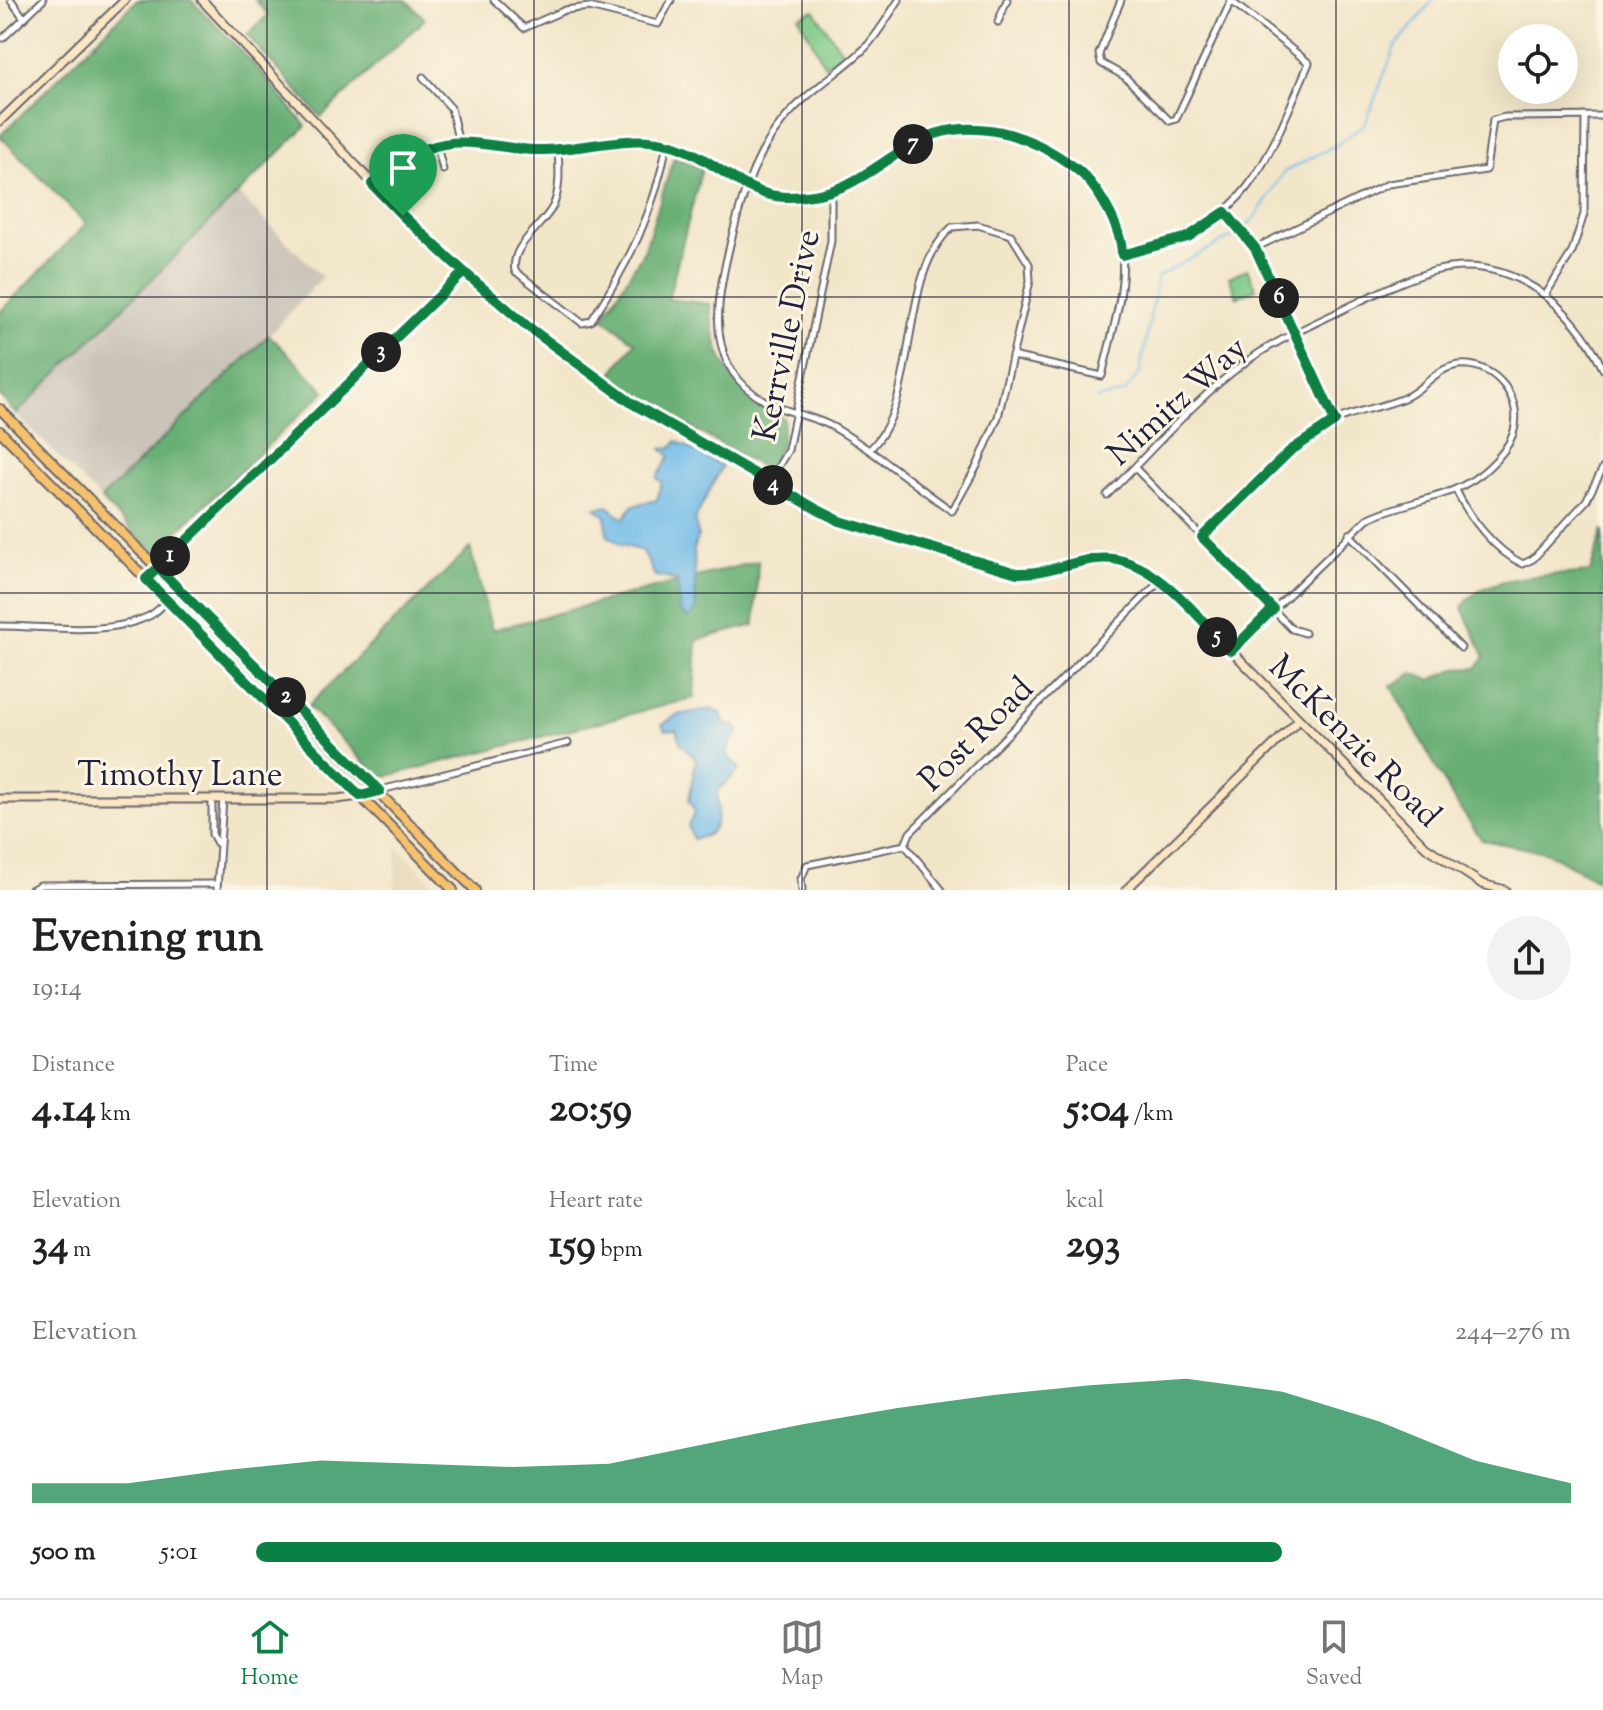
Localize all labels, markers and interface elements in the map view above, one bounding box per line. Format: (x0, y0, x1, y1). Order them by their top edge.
map controls (1498, 24, 1578, 104)
button: locate (1498, 24, 1578, 104)
pin: 7 (893, 124, 933, 164)
text: 7 (907, 128, 919, 160)
pin (369, 134, 437, 216)
icon: arrive (381, 146, 425, 190)
street label: Kerrville Drive (742, 225, 835, 446)
pin: 6 (1259, 278, 1299, 318)
text: 6 (1274, 282, 1284, 314)
street label: Nimitz Way (1097, 326, 1259, 479)
pin: 3 (361, 332, 401, 372)
text: 3 (377, 336, 385, 368)
pin: 4 (753, 465, 793, 505)
text: 4 (767, 469, 779, 501)
pin: 1 (150, 536, 190, 576)
text: 1 (166, 540, 174, 572)
pin: 5 (1197, 617, 1237, 657)
text: 5 (1213, 621, 1221, 653)
street label: McKenzie Road (1256, 645, 1451, 840)
street label: Post Road (909, 667, 1046, 804)
pin: 2 (266, 677, 306, 717)
text: 2 (281, 681, 291, 713)
street label: Timothy Lane (77, 752, 283, 801)
text: Evening run (32, 908, 264, 971)
button: share (1487, 916, 1571, 1000)
text: 19:14 (32, 970, 82, 1007)
text: Distance (32, 1050, 115, 1082)
text: Time (549, 1050, 598, 1082)
text: Pace (1066, 1050, 1108, 1082)
text: 4.14 (32, 1082, 96, 1139)
text: 20:59 (549, 1082, 632, 1139)
text: 5:04 (1066, 1082, 1129, 1139)
text: km (96, 1099, 131, 1131)
text: /km (1129, 1099, 1174, 1131)
text: Elevation (32, 1186, 121, 1218)
text: Heart rate (549, 1186, 643, 1218)
text: kcal (1066, 1186, 1104, 1218)
text: 34 (32, 1218, 68, 1275)
text: 159 (549, 1218, 596, 1275)
text: 293 (1066, 1218, 1120, 1275)
text: m (68, 1235, 91, 1267)
text: bpm (596, 1235, 643, 1267)
text: Elevation (32, 1314, 137, 1351)
text: 244–276 m (1455, 1314, 1571, 1351)
text: 500 m (32, 1534, 95, 1571)
text: 5:01 (160, 1534, 198, 1571)
tab: Home (241, 1615, 298, 1695)
tab: Map (780, 1615, 824, 1695)
tab: Saved (1306, 1615, 1362, 1695)

